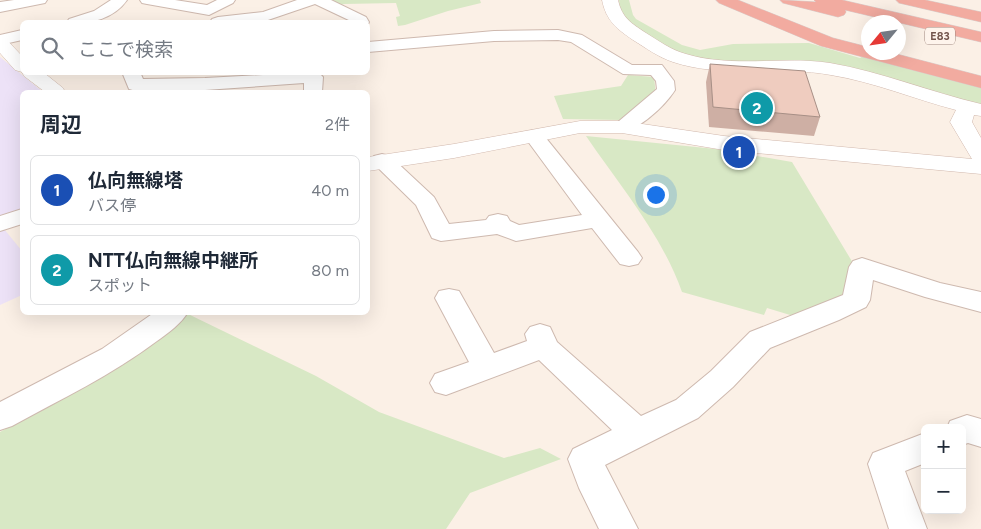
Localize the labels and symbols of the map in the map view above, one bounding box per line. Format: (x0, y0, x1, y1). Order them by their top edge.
north arrow (861, 15, 906, 60)
road number: E83 (925, 28, 955, 44)
pin: 2 (741, 89, 773, 127)
pin: 1 (723, 133, 755, 171)
your location (643, 182, 669, 208)

